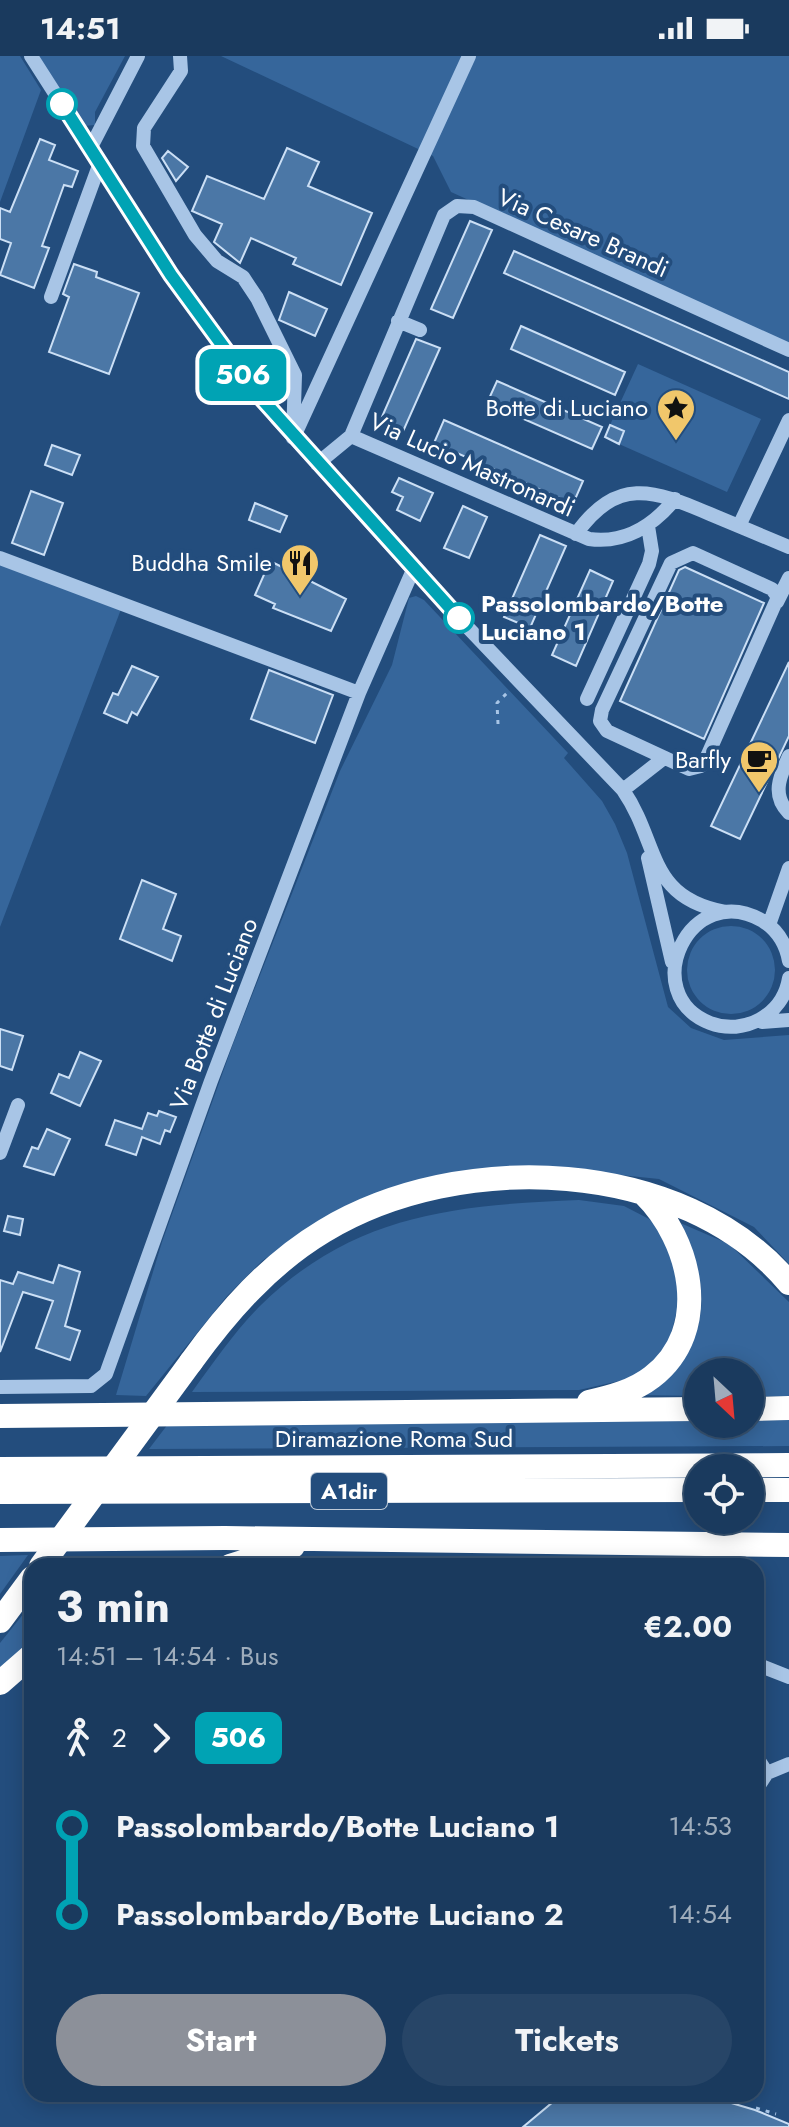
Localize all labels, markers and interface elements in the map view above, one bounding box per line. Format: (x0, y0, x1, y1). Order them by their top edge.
text: 14:51 (40, 7, 121, 50)
unlabelled marker (47, 89, 77, 119)
street label: Via Cesare Brandi (492, 179, 674, 286)
line badge: 506 (197, 349, 289, 401)
text: 506 (215, 354, 271, 395)
place icon: Botte di Luciano (655, 387, 697, 442)
place label: Botte di Luciano (485, 390, 648, 425)
street label: Via Lucio Mastronardi (364, 404, 580, 526)
restaurant icon: Buddha Smile (279, 542, 321, 597)
place label: Buddha Smile (131, 545, 272, 580)
place label: Passolombardo/Botte Luciano 1 (481, 586, 724, 649)
marker: Passolombardo/Botte Luciano 1 (444, 603, 474, 633)
cafe icon: Barfly (738, 739, 780, 794)
place label: Barfly (675, 742, 731, 777)
street label: Via Botte di Luciano (161, 913, 266, 1115)
north arrow (684, 1358, 764, 1438)
map controls (684, 1358, 764, 1534)
street label: Diramazione Roma Sud (275, 1421, 513, 1456)
button: locate (684, 1454, 764, 1534)
road number: A1dir (311, 1473, 387, 1509)
text: 3 min (56, 1575, 170, 1639)
text: €2.00 (643, 1605, 732, 1648)
text: 14:51 – 14:54 · Bus (56, 1637, 278, 1675)
icon: walk (56, 1716, 100, 1760)
icon: forward (139, 1716, 183, 1760)
text: 506 (211, 1717, 266, 1758)
text: 2 (112, 1719, 127, 1757)
text: Passolombardo/Botte Luciano 1 (116, 1805, 559, 1848)
text: 14:53 (668, 1807, 732, 1845)
text: Passolombardo/Botte Luciano 2 (116, 1893, 564, 1936)
text: 14:54 (668, 1895, 732, 1933)
button: Start (56, 1994, 386, 2086)
button: Tickets (402, 1994, 732, 2086)

